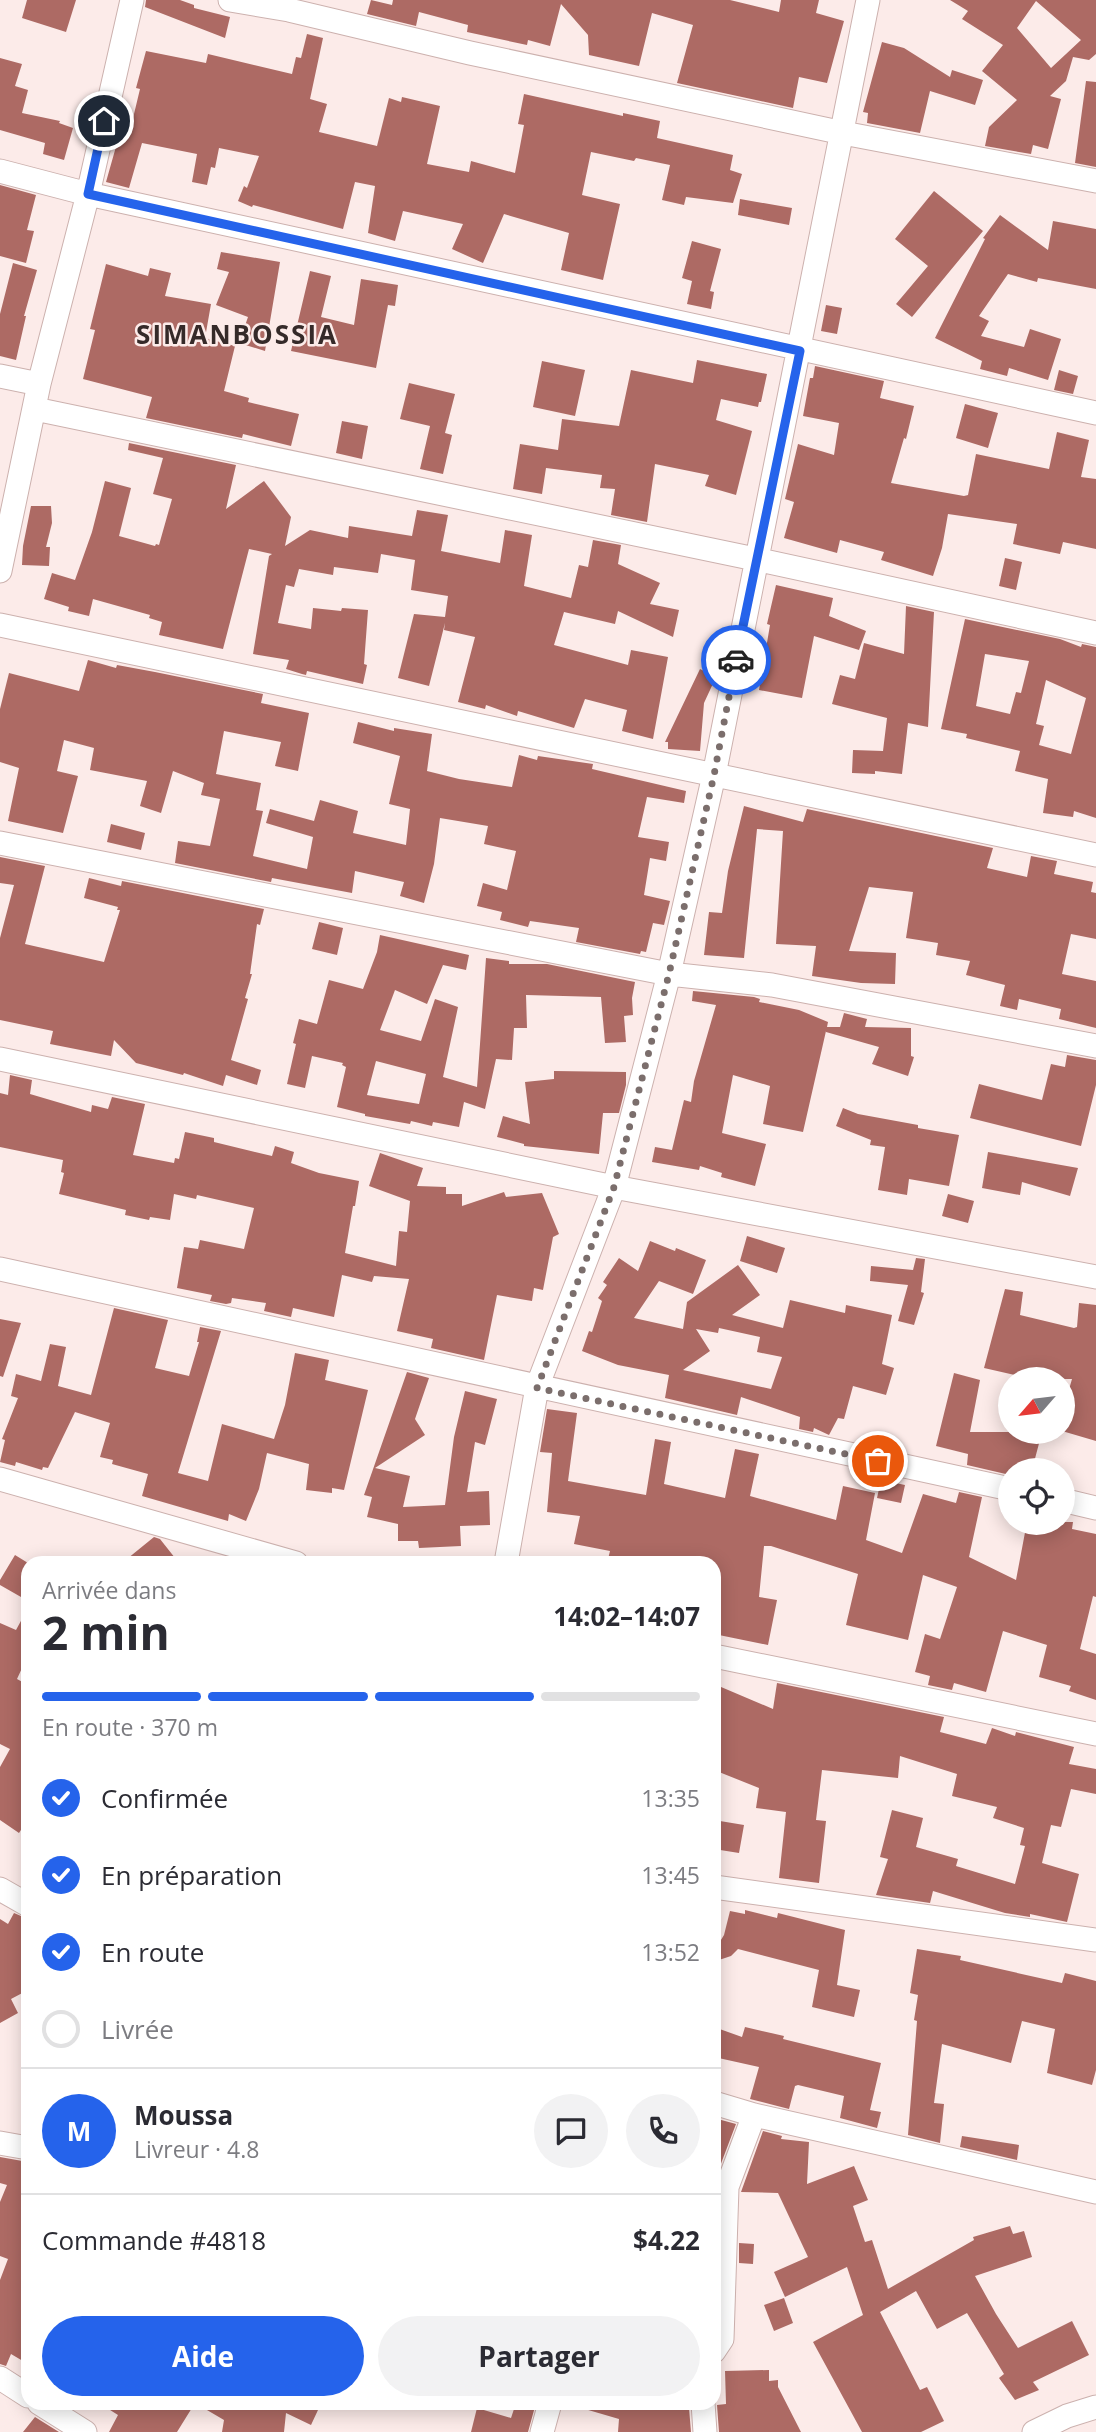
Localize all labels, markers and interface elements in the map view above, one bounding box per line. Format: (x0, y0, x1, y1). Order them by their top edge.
pin (74, 91, 134, 151)
icon: home (85, 102, 123, 140)
district label: SIMANBOSSIA (136, 316, 338, 352)
courier (701, 625, 771, 695)
icon: car (717, 641, 755, 679)
north arrow (998, 1367, 1074, 1444)
map controls (998, 1367, 1075, 1535)
pin (848, 1431, 908, 1491)
icon: bag (859, 1442, 897, 1480)
button: locate (998, 1458, 1075, 1535)
text: Arrivée dans (42, 1574, 176, 1606)
text: 14:02–14:07 (553, 1598, 700, 1634)
text: 2 min (42, 1601, 170, 1663)
text: En route · 370 m (42, 1711, 218, 1743)
icon: check (42, 1779, 80, 1817)
text: Confirmée (101, 1780, 228, 1816)
text: 13:35 (641, 1782, 700, 1814)
icon: check (42, 1856, 80, 1894)
text: En préparation (101, 1857, 282, 1893)
text: 13:45 (641, 1859, 700, 1891)
icon: check (42, 1933, 80, 1971)
text: En route (101, 1934, 204, 1970)
text: 13:52 (641, 1936, 700, 1968)
text: Livrée (101, 2011, 174, 2047)
button: chat (534, 2094, 608, 2168)
button: phone (626, 2094, 700, 2168)
text: Moussa (134, 2097, 233, 2133)
text: M (67, 2113, 91, 2149)
text: Livreur · 4.8 (134, 2133, 259, 2165)
text: Commande #4818 (42, 2222, 266, 2258)
text: $4.22 (633, 2222, 700, 2258)
button: Aide (42, 2316, 364, 2396)
button: Partager (378, 2316, 700, 2396)

